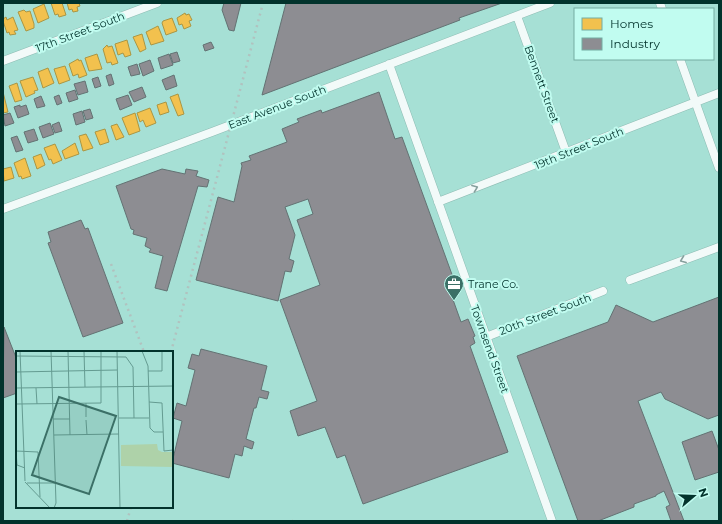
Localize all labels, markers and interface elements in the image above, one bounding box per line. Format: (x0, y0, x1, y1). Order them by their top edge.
legend (574, 8, 714, 60)
street label: 17th Street South (34, 9, 126, 55)
text: Homes (610, 16, 653, 31)
text: Industry (610, 36, 660, 51)
street label: Bennett Street (522, 43, 563, 125)
street label: East Avenue South (226, 82, 328, 132)
street label: 19th Street South (532, 124, 626, 172)
one-way arrow (471, 185, 478, 193)
one-way arrow (679, 256, 686, 264)
office icon: Trane Co. (443, 273, 465, 301)
place label: Trane Co. (468, 277, 518, 291)
street label: 20th Street South (497, 290, 593, 338)
street label: Townsend Street (468, 303, 513, 395)
inset map (16, 351, 173, 508)
north arrow (674, 476, 714, 516)
text: N (695, 486, 712, 499)

